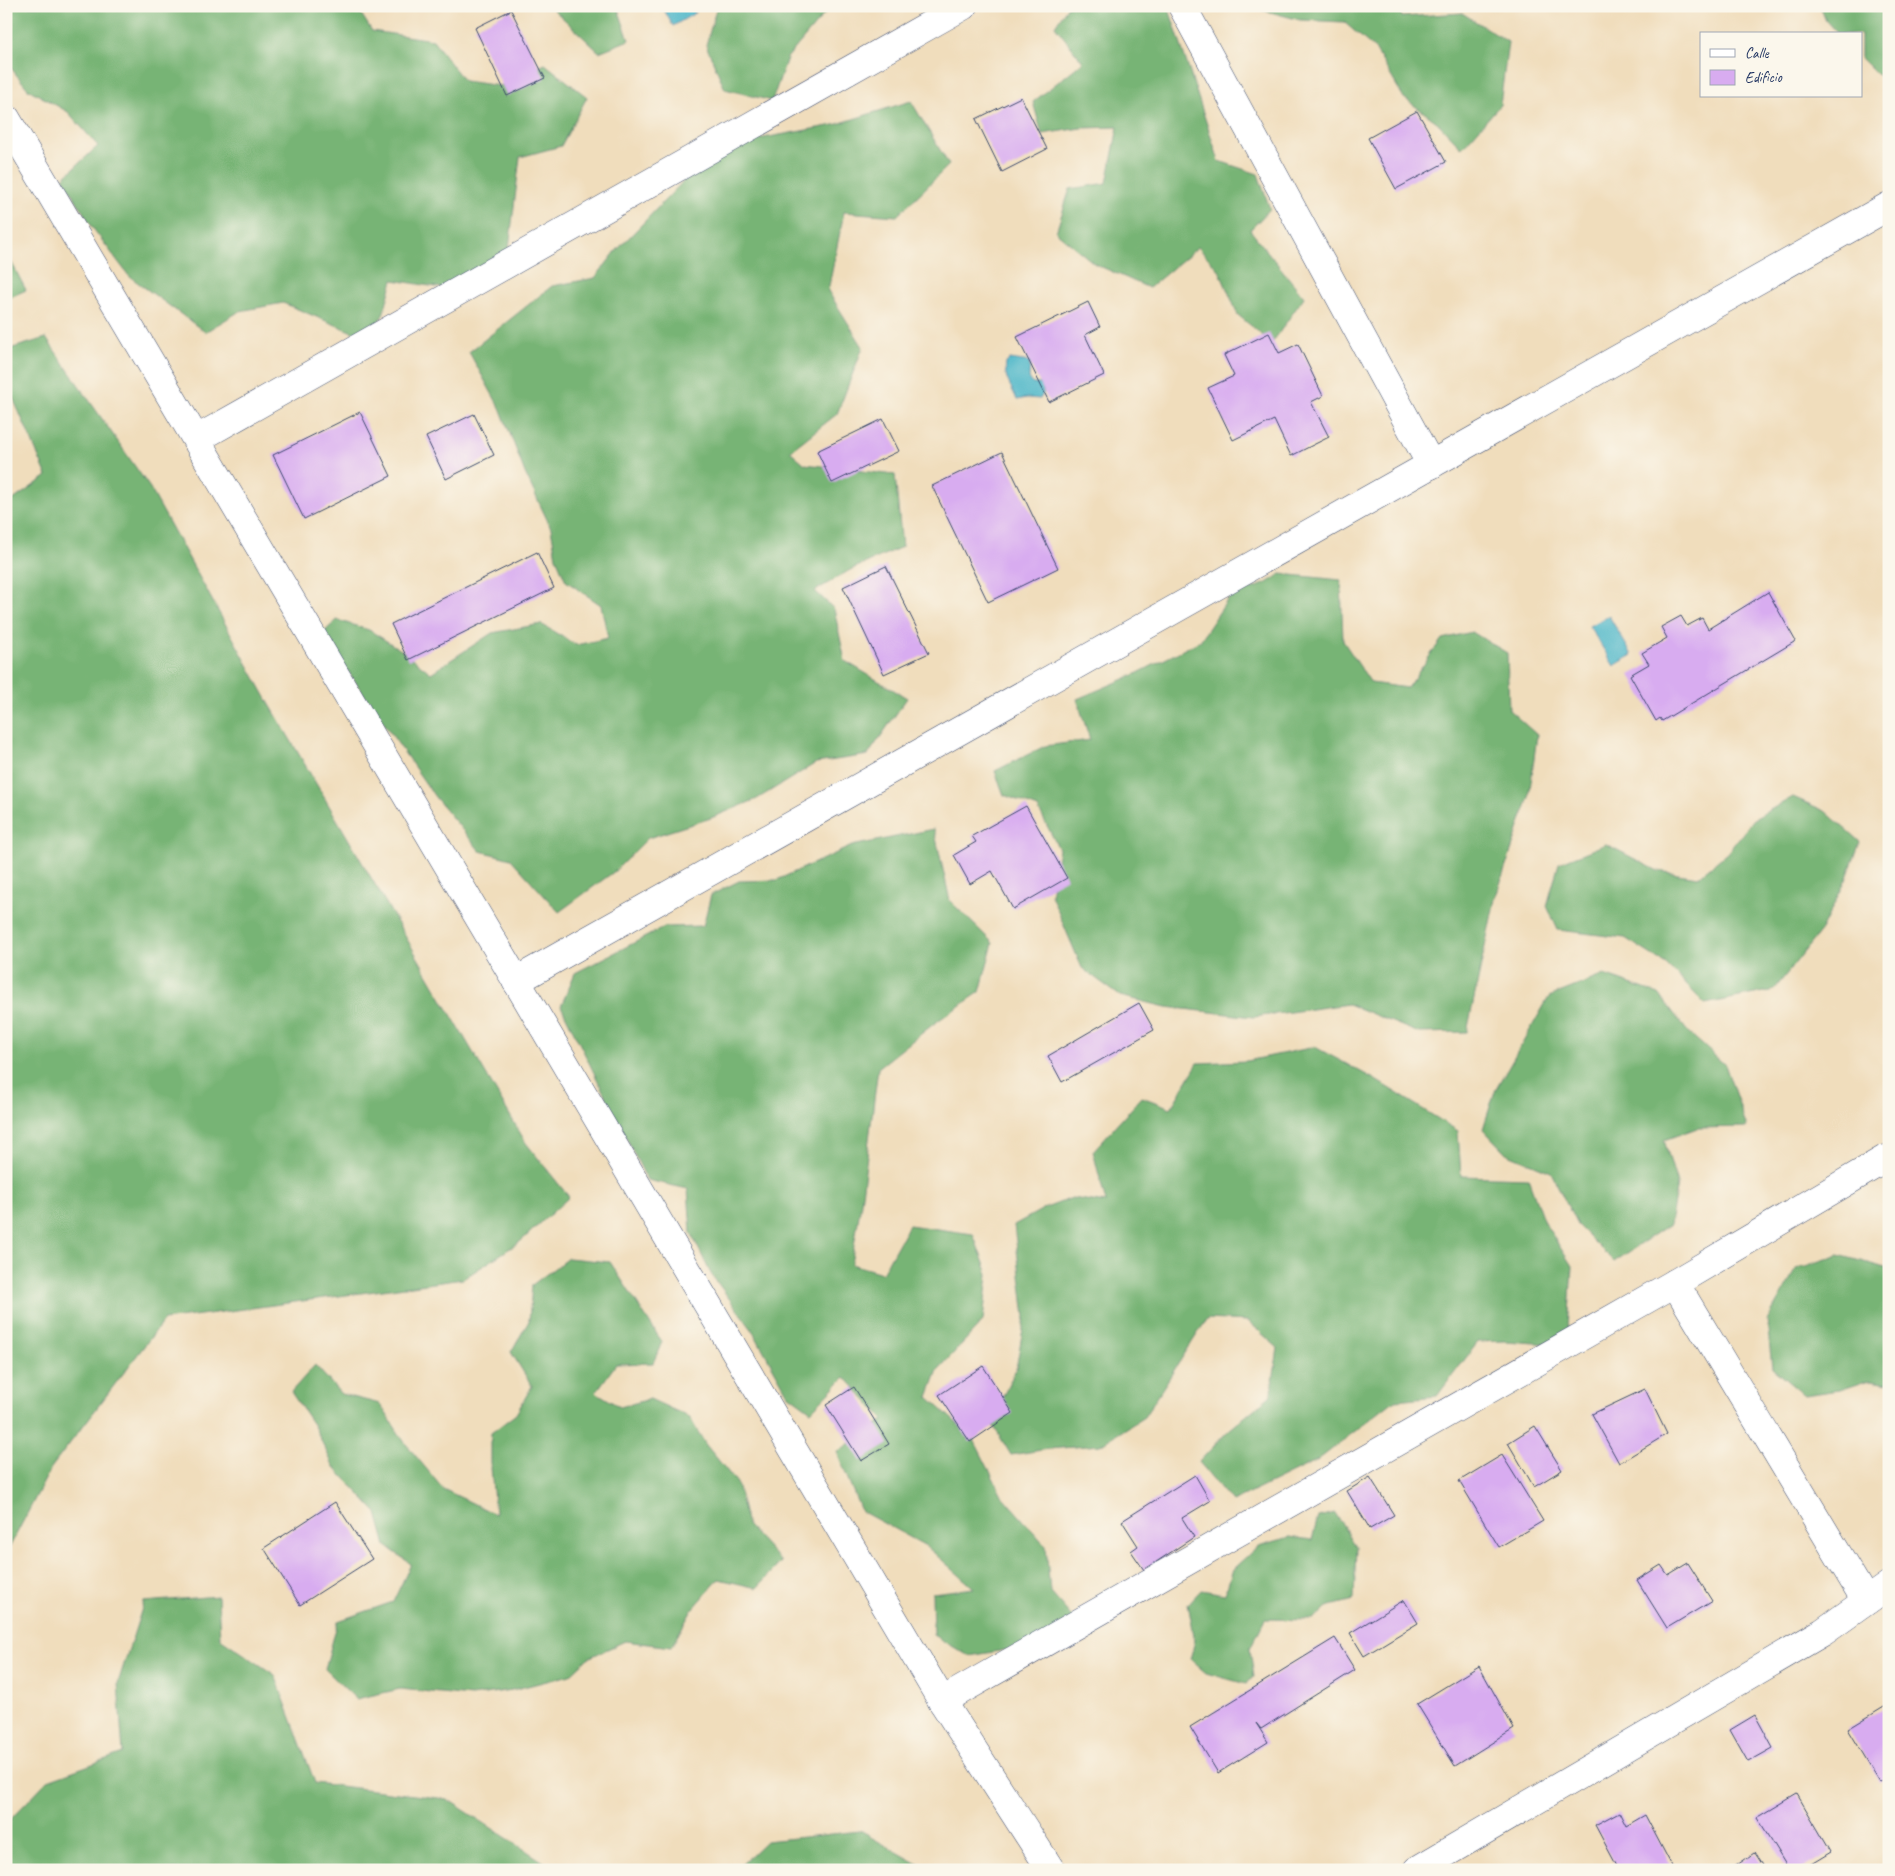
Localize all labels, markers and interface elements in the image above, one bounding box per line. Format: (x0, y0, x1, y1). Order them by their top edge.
legend (1700, 32, 1862, 98)
text: Calle (1745, 44, 1770, 63)
text: Edificio (1745, 68, 1783, 87)

